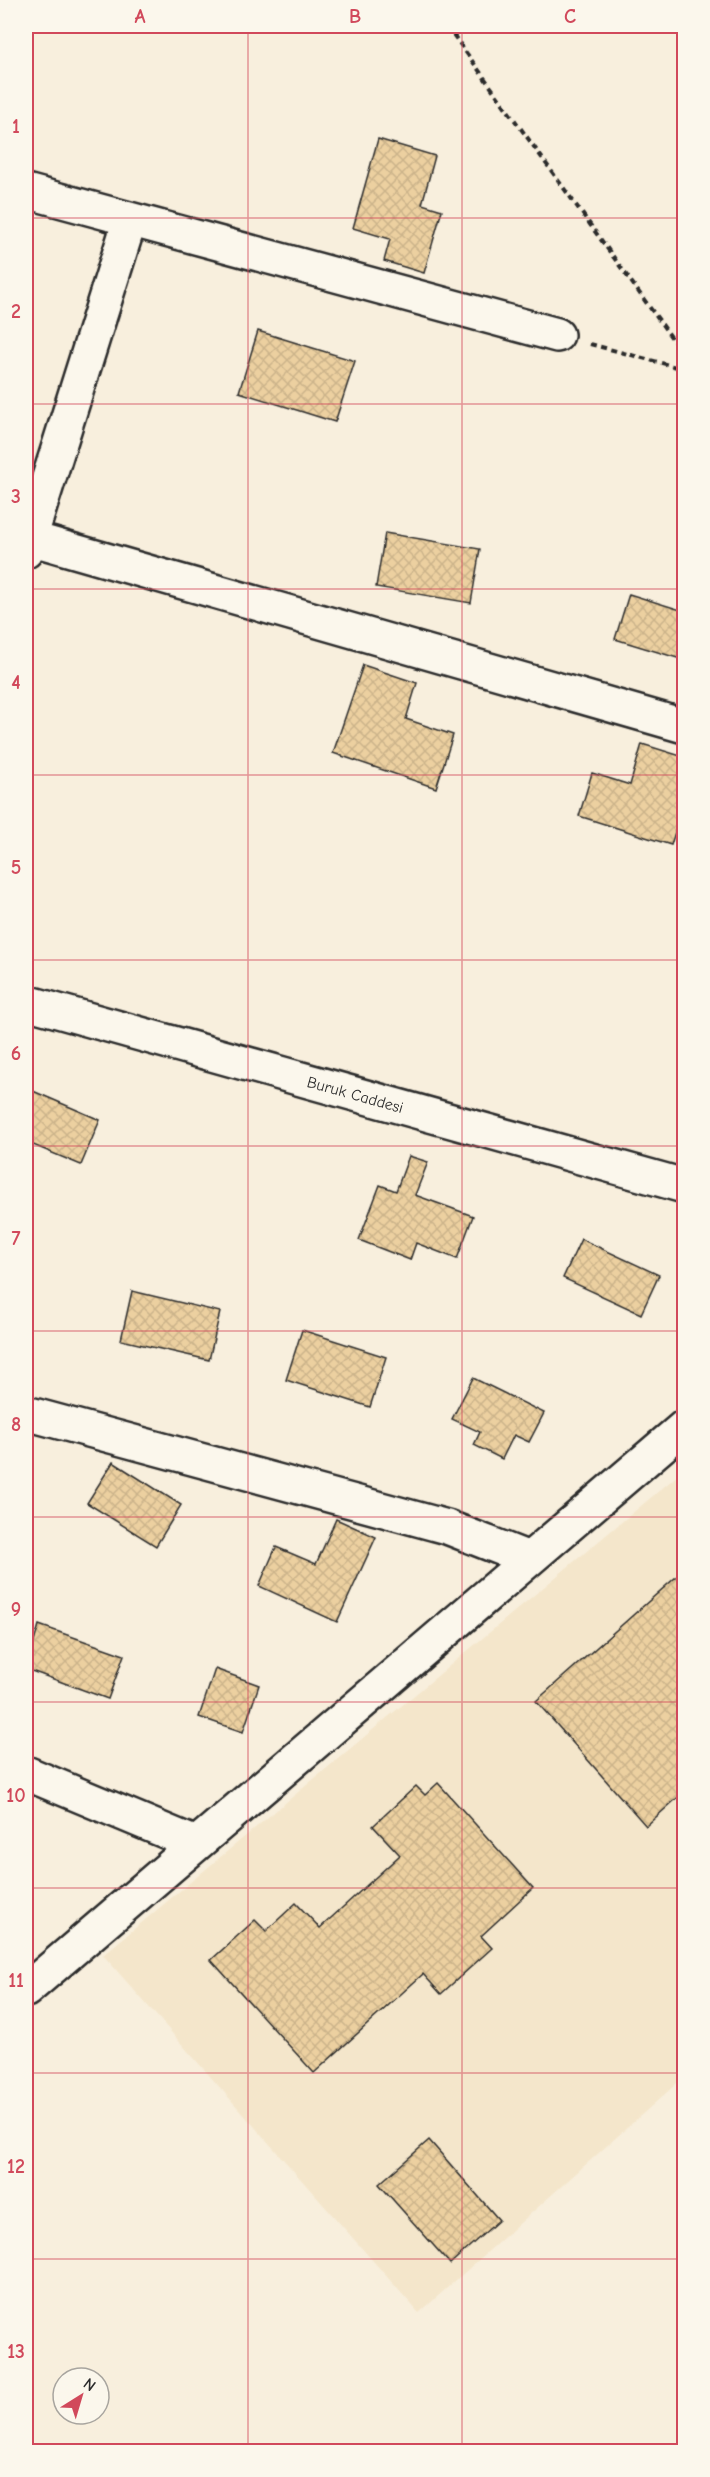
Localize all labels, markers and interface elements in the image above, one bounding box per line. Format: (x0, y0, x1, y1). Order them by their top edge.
text: A (134, 5, 146, 28)
text: B (349, 5, 361, 28)
text: C (564, 5, 576, 28)
text: 1 (12, 115, 20, 138)
text: 2 (11, 300, 21, 323)
text: 3 (11, 485, 21, 508)
text: 4 (11, 671, 21, 694)
text: 5 (11, 856, 21, 879)
text: 6 (11, 1042, 21, 1065)
street label: Buruk Caddesi (305, 1073, 405, 1117)
text: 7 (12, 1227, 21, 1250)
text: 8 (11, 1413, 21, 1436)
text: 9 (11, 1598, 21, 1621)
text: 10 (6, 1784, 26, 1807)
text: 11 (8, 1969, 24, 1992)
text: 12 (7, 2155, 25, 2178)
text: 13 (7, 2340, 25, 2363)
north arrow (51, 2366, 111, 2426)
text: N (80, 2374, 99, 2395)

